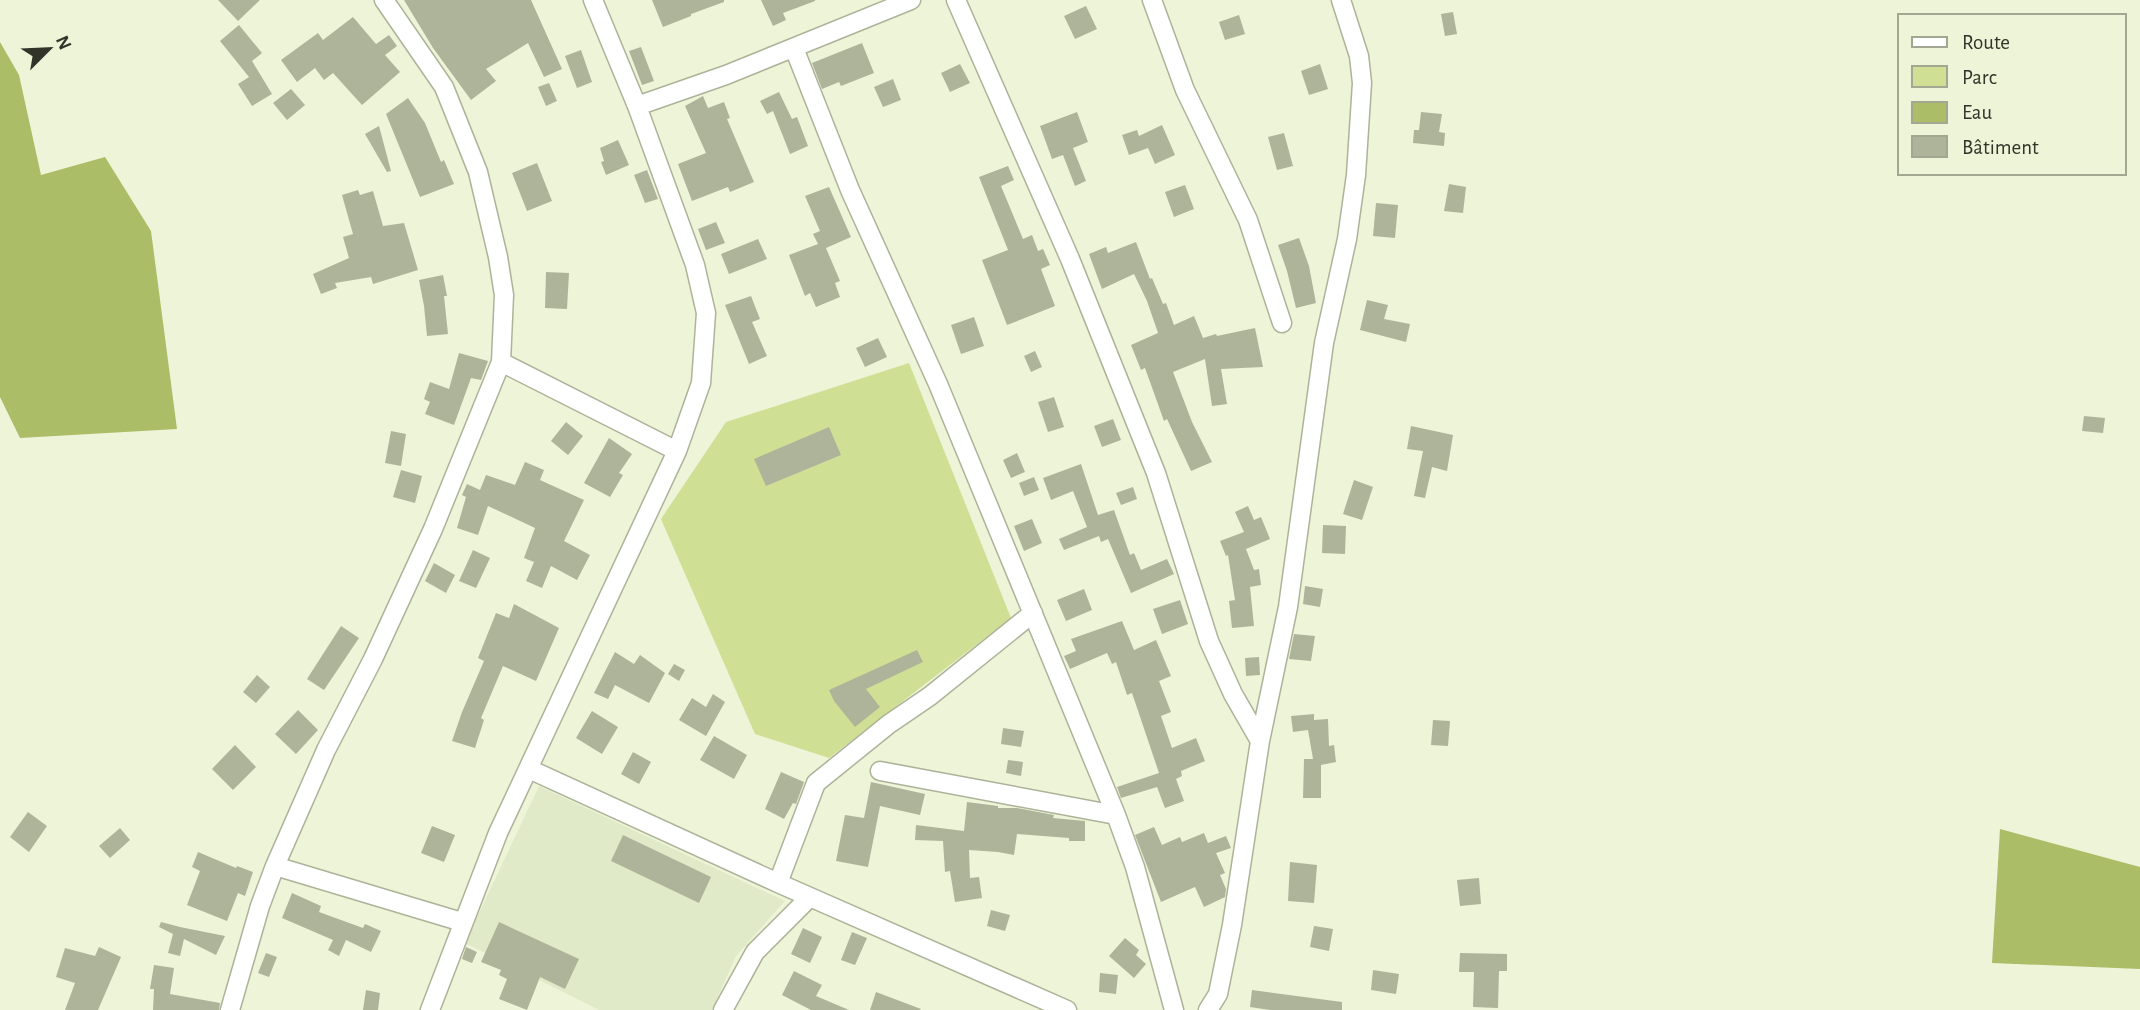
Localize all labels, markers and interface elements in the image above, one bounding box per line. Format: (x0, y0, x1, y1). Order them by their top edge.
north arrow (14, 14, 84, 84)
legend (1898, 14, 2126, 175)
text: Route (1962, 32, 2010, 53)
text: N (52, 33, 75, 53)
text: Parc (1962, 67, 1997, 88)
text: Eau (1962, 102, 1992, 123)
text: Bâtiment (1962, 137, 2039, 158)

